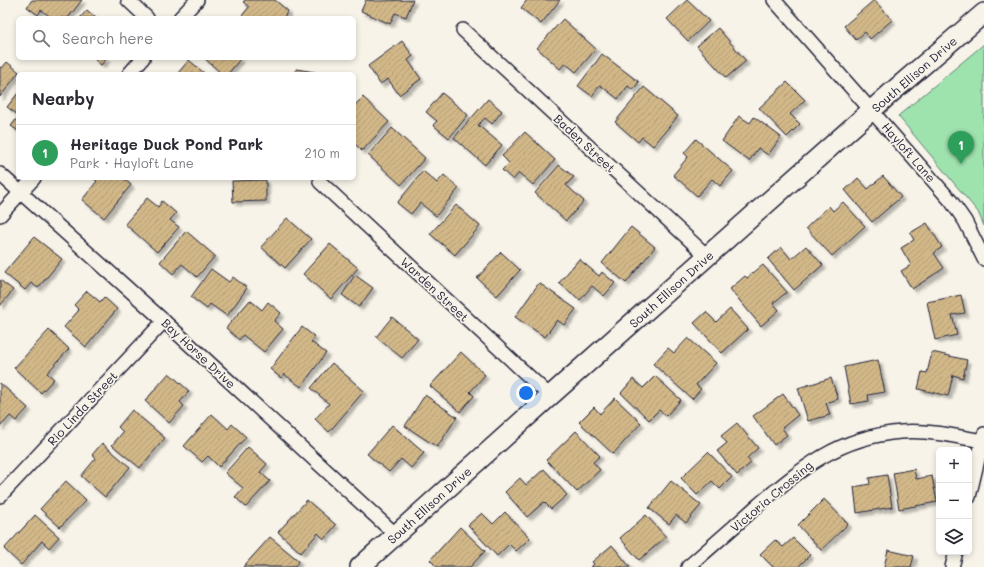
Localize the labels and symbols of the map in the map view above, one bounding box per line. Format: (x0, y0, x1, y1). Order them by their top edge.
street label: South Ellison Drive (868, 33, 960, 115)
street label: Baden Street (551, 110, 619, 176)
street label: Hayloft Lane (879, 119, 939, 185)
pin: 1 (948, 131, 974, 164)
street label: South Ellison Drive (625, 247, 717, 331)
street label: Warden Street (397, 253, 473, 325)
street label: Bay Horse Drive (159, 315, 239, 391)
street label: Rio Linda Street (43, 367, 121, 449)
your location (516, 383, 536, 403)
street label: Victoria Crossing (727, 457, 815, 535)
street label: South Ellison Drive (383, 463, 475, 547)

